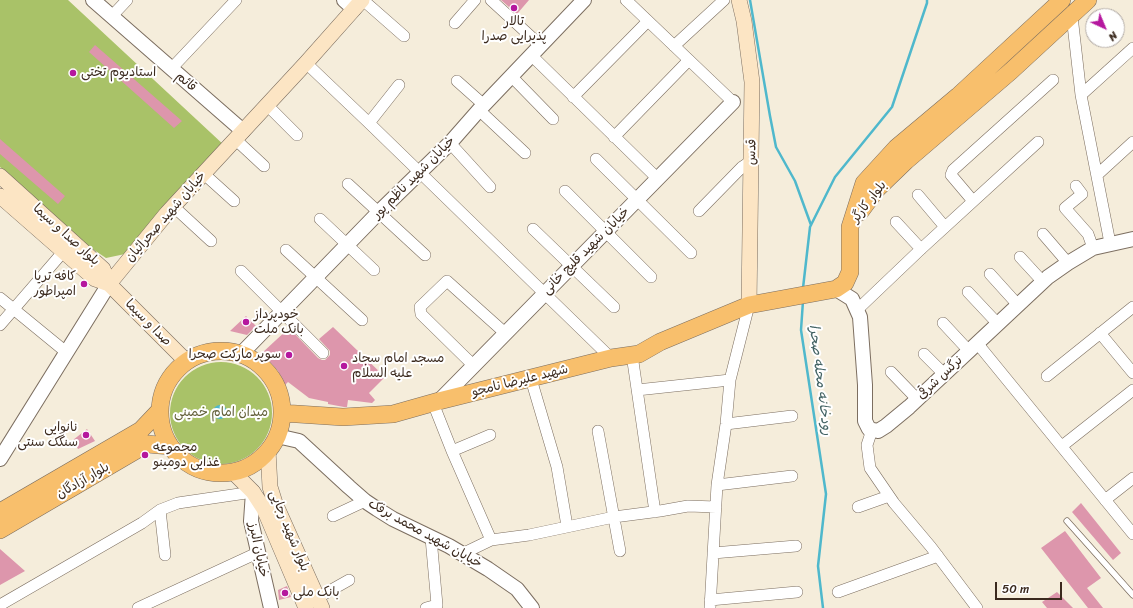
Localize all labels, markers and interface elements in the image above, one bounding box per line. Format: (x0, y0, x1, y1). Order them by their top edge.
marker: تالار پذیرایی صدرا (509, 3, 519, 13)
north arrow (1085, 8, 1125, 48)
place label: تالار پذیرایی صدرا (482, 14, 546, 45)
text: N (1104, 27, 1122, 46)
place label: استادیوم تختی (81, 65, 156, 81)
marker: استادیوم تختی (68, 68, 78, 78)
street label: قائم (172, 69, 200, 95)
street label: خیابان شهید ناظم پور (369, 133, 459, 223)
street label: قدس (744, 139, 760, 165)
street label: خیابان شهید صحرائیان (122, 169, 210, 265)
street label: بلوار کارگر (848, 178, 890, 226)
street label: بلوار صدا و سیما (29, 201, 103, 269)
street label: خیابان شهید قلیچ خانی (539, 204, 633, 298)
place label: کافه تریا امپراطور (34, 269, 76, 300)
marker: کافه تریا امپراطور (79, 279, 89, 289)
street label: صدا و سیما (122, 297, 174, 349)
place label: خودپرداز بانک ملت (254, 307, 304, 338)
marker: خودپرداز بانک ملت (241, 317, 251, 327)
water label: رودخانه محله صحرا (805, 324, 835, 436)
place label: سوپر مارکت صحرا (188, 347, 281, 363)
marker: سوپر مارکت صحرا (284, 350, 294, 360)
place label: مسجد امام سجاد علیه السلام (352, 351, 444, 382)
street label: نرگس شرقی (914, 353, 966, 403)
marker: مسجد امام سجاد علیه السلام (339, 361, 349, 371)
street label: شهید علیرضا نامجو (470, 361, 570, 401)
park label: میدان امام خمینی (174, 405, 268, 421)
place label: نانوایی سنگک سنتی (18, 420, 78, 451)
marker: نانوایی سنگک سنتی (81, 430, 91, 440)
place label: مجموعه غذایى دومینو (153, 440, 220, 471)
marker: مجموعه غذایى دومینو (140, 450, 150, 460)
street label: بلوار آزادگان (54, 460, 112, 502)
street label: بلوار شهید رجایی (266, 488, 312, 574)
street label: خیابان شهید محمد برفک (365, 496, 485, 572)
street label: خیابان البرز (245, 521, 271, 579)
scale bar (997, 574, 1064, 600)
text: 50 m (1002, 578, 1029, 600)
place label: بانک ملی (293, 585, 340, 601)
marker: بانک ملی (280, 588, 290, 598)

